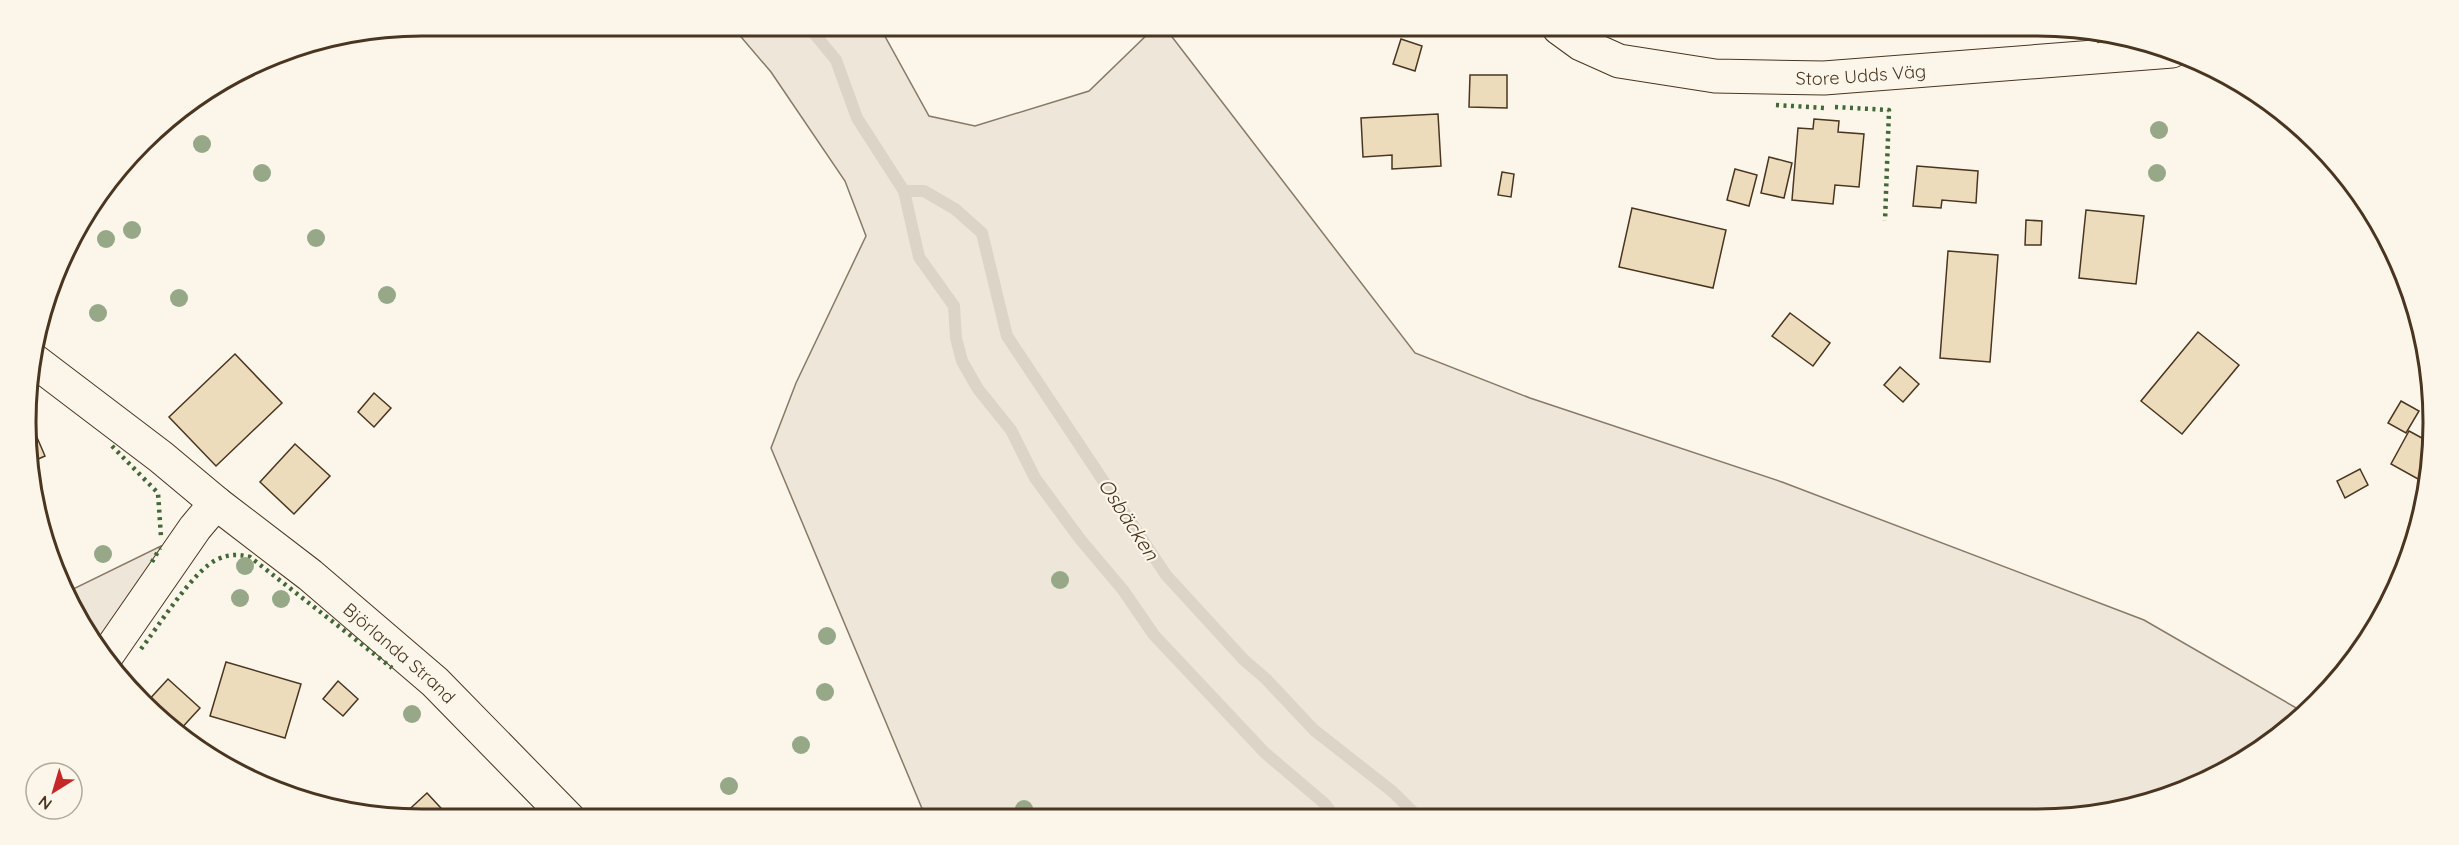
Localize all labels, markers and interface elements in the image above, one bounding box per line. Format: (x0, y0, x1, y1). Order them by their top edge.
street label: Store Udds Väg (1795, 59, 1927, 90)
water label: Osbäcken (1093, 473, 1165, 565)
street label: Björlanda Strand (339, 597, 461, 708)
north arrow (24, 761, 84, 821)
text: N (34, 791, 56, 815)

